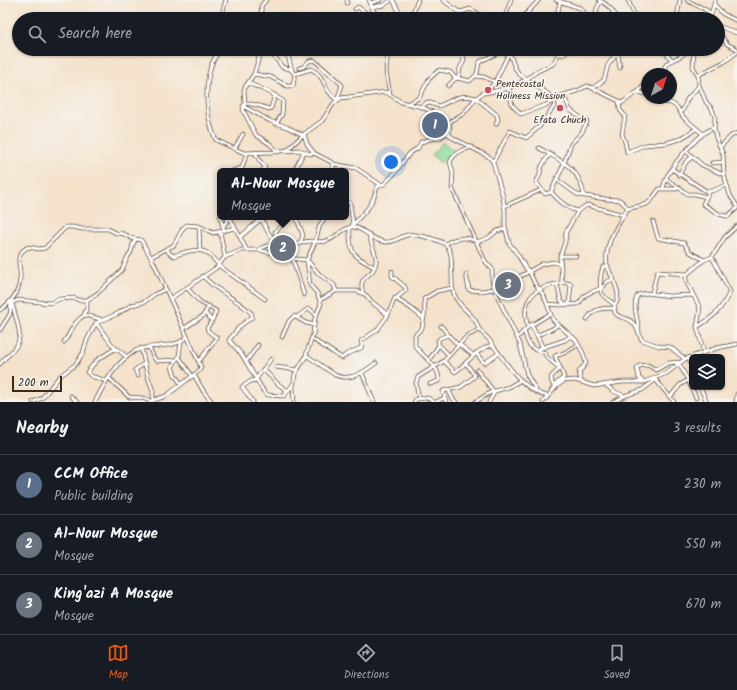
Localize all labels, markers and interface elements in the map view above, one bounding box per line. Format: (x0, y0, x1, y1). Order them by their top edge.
search box (12, 12, 725, 56)
text: Search here (58, 22, 132, 46)
icon: search (26, 23, 48, 45)
north arrow (641, 68, 677, 104)
place label: Pentecostal Holiness Mission (496, 76, 565, 104)
marker: Pentecostal Holiness Mission (483, 85, 493, 95)
marker: Efata Chuch (555, 103, 565, 113)
pin: 1 (422, 110, 448, 140)
place label: Efata Chuch (534, 112, 586, 128)
your location (381, 152, 401, 172)
popup (217, 168, 349, 220)
text: Al-Nour Mosque (231, 172, 335, 196)
text: Mosque (231, 196, 271, 217)
pin: 2 (270, 233, 296, 263)
pin: 3 (495, 270, 521, 300)
map controls (689, 354, 725, 390)
button: layers (689, 354, 725, 390)
scale bar (12, 374, 62, 393)
text: 200 m (18, 374, 49, 392)
text: Nearby (16, 415, 68, 442)
text: 3 results (673, 418, 721, 439)
text: CCM Office (54, 462, 128, 486)
text: 1 (27, 474, 31, 495)
text: 230 m (684, 474, 721, 495)
text: Public building (54, 486, 133, 507)
text: Al-Nour Mosque (54, 522, 158, 546)
text: 2 (25, 534, 33, 555)
text: 550 m (685, 534, 721, 555)
text: Mosque (54, 546, 94, 567)
text: King'azi A Mosque (54, 582, 173, 606)
text: 3 (25, 594, 33, 615)
text: 670 m (686, 594, 721, 615)
text: Mosque (54, 606, 94, 627)
tab: Map (107, 642, 129, 684)
tab: Directions (344, 642, 389, 684)
tab: Saved (604, 642, 630, 684)

